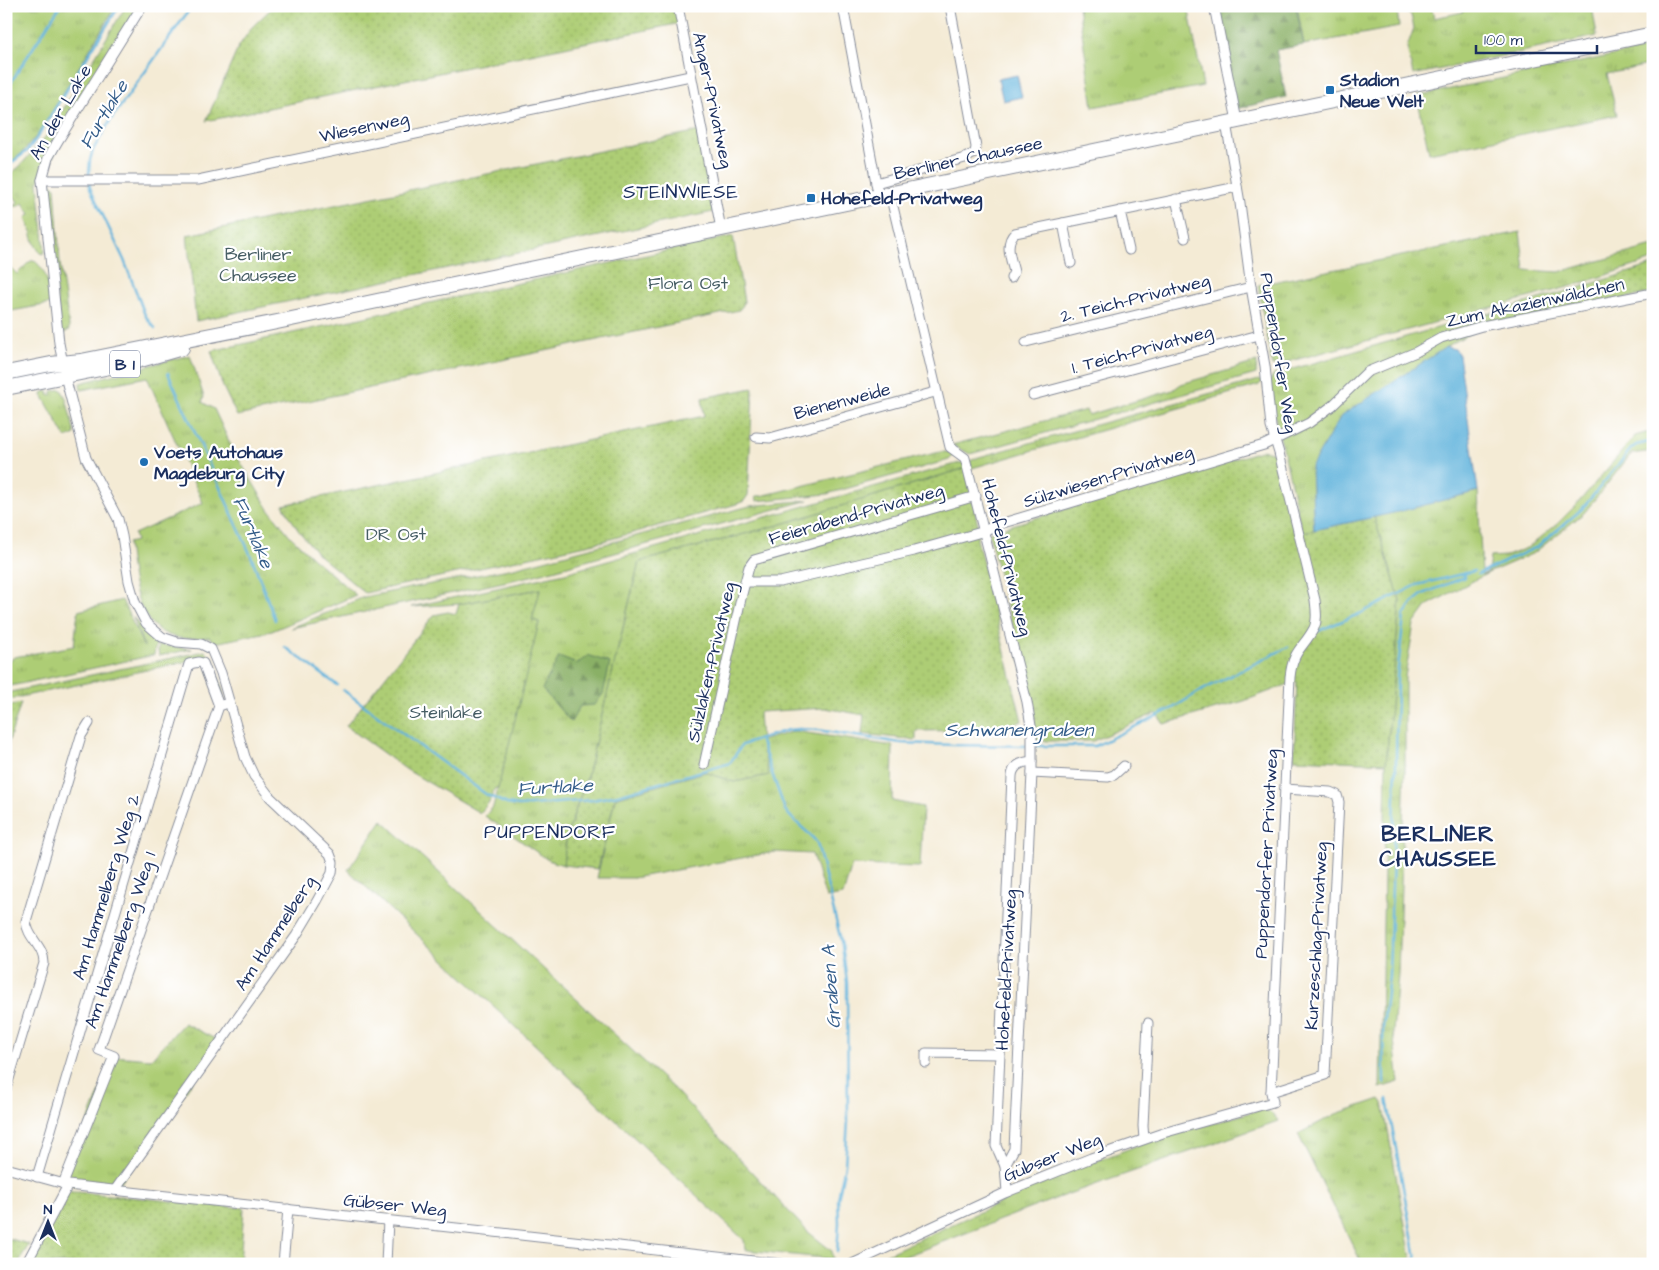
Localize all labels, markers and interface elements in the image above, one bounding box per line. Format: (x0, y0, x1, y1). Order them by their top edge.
scale bar (1476, 22, 1598, 54)
street label: Anger-Privatweg (685, 30, 739, 171)
text: 100 m (1484, 30, 1523, 51)
street label: An der Lake (23, 60, 98, 165)
place label: Stadion Neue Welt (1339, 68, 1425, 114)
water label: Furtlake (73, 74, 136, 154)
marker: Stadion Neue Welt (1324, 84, 1336, 96)
street label: Wiesenweg (317, 106, 411, 150)
street label: Berliner Chaussee (891, 130, 1045, 186)
district label: STEINWIESE (623, 179, 739, 206)
place label: Hohefeld-Privatweg (821, 186, 983, 212)
marker: Hohefeld-Privatweg (805, 192, 817, 204)
park label: Berliner Chaussee (219, 242, 297, 288)
street label: 2. Teich-Privatweg (1058, 268, 1213, 330)
park label: Flora Ost (648, 271, 729, 296)
street label: Puppendorfer Weg (1252, 271, 1304, 435)
street label: Zum Akazienwäldchen (1444, 271, 1626, 334)
street label: 1. Teich-Privatweg (1069, 319, 1216, 381)
road number: B 1 (110, 350, 140, 378)
street label: Bienenweide (791, 377, 893, 426)
street label: Sülzwiesen-Privatweg (1020, 439, 1196, 515)
place label: Voets Autohaus Magdeburg City (153, 440, 285, 487)
marker: Voets Autohaus Magdeburg City (138, 456, 150, 468)
street label: Hohefeld-Privatweg (974, 476, 1038, 639)
street label: Feierabend-Privatweg (766, 478, 947, 552)
water label: Furtlake (225, 493, 280, 574)
park label: DR Ost (366, 522, 427, 547)
street label: Sülzlaken-Privatweg (681, 580, 743, 745)
park label: Steinlake (409, 700, 483, 725)
water label: Schwanengraben (945, 717, 1095, 744)
street label: Puppendorfer Privatweg (1249, 749, 1285, 959)
water label: Furtlake (517, 772, 595, 803)
street label: Am Hammelberg Weg 2 (66, 790, 148, 983)
district label: PUPPENDORF (484, 819, 616, 846)
district label: BERLINER CHAUSSEE (1379, 819, 1497, 875)
street label: Kurzeschlag-Privatweg (1299, 841, 1335, 1031)
street label: Am Hammelberg Weg 1 (79, 849, 163, 1032)
street label: Am Hammelberg (229, 871, 323, 996)
street label: Hohefeld-Privatweg (990, 889, 1024, 1051)
water label: Graben A (815, 942, 848, 1030)
street label: Gübser Weg (999, 1126, 1105, 1189)
street label: Gübser Weg (342, 1188, 448, 1224)
north arrow (22, 1198, 72, 1248)
text: N (44, 1200, 53, 1220)

